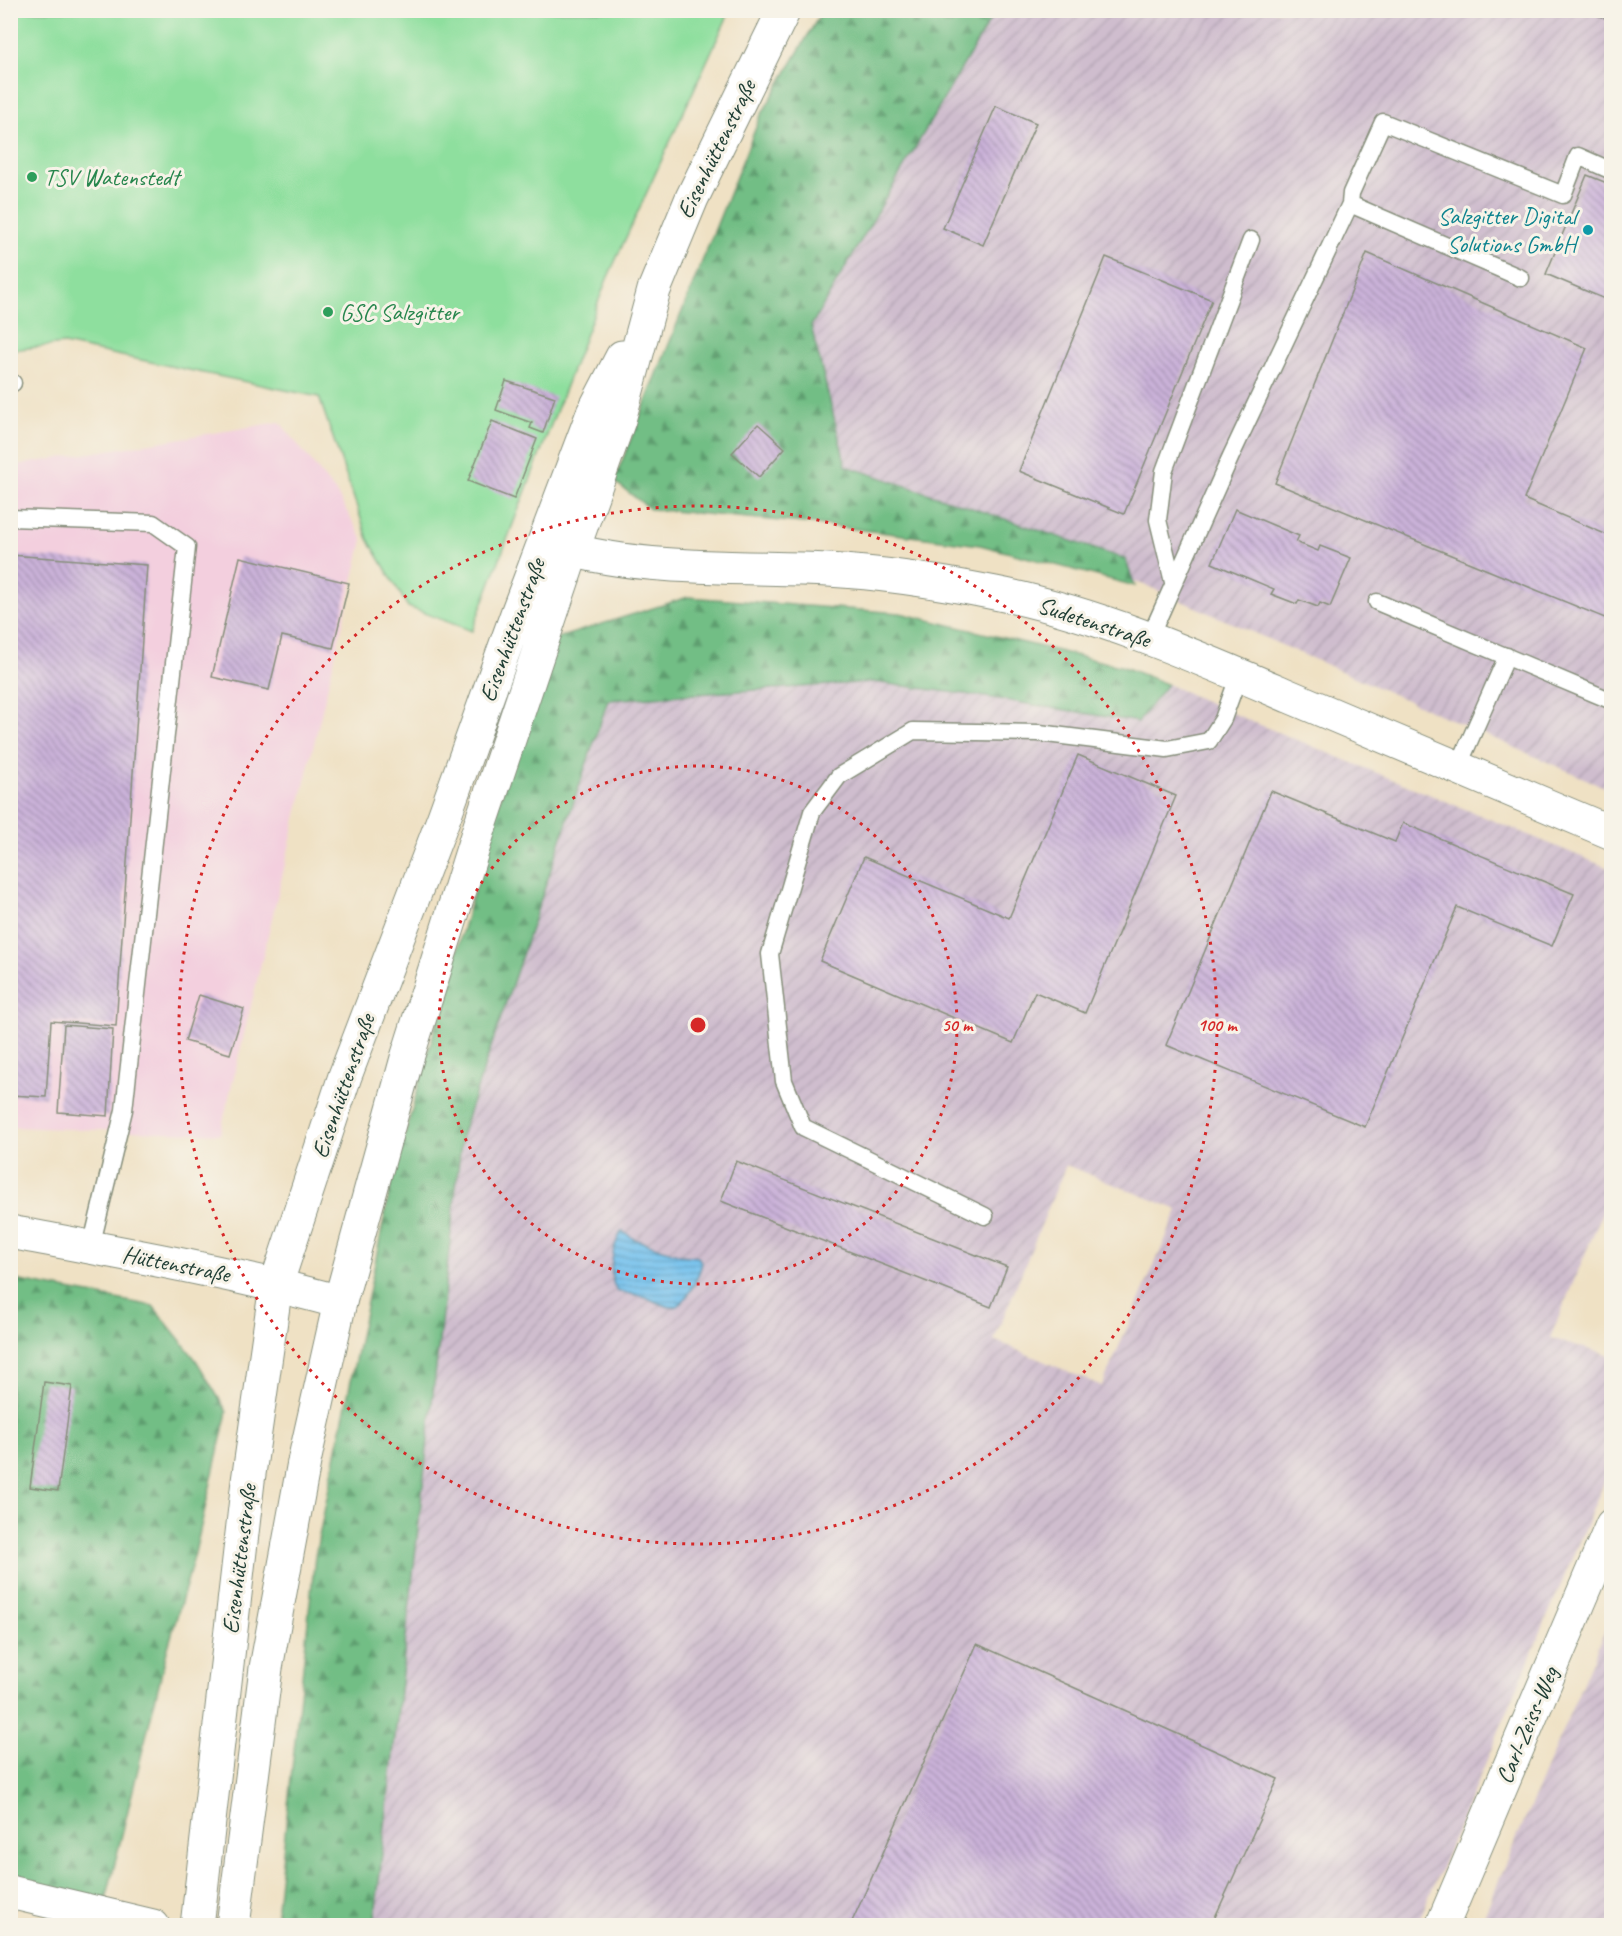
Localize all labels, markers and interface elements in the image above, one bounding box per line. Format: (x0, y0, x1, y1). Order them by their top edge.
street label: Eisenhüttenstraße (670, 73, 763, 223)
place label: TSV Watenstedt (44, 162, 182, 192)
marker: TSV Watenstedt (25, 170, 39, 184)
place label: Salzgitter Digital Solutions GmbH (1438, 201, 1580, 259)
marker: Salzgitter Digital Solutions GmbH (1581, 223, 1595, 237)
place label: GSC Salzgitter (340, 297, 461, 327)
marker: GSC Salzgitter (321, 305, 335, 319)
street label: Eisenhüttenstraße (472, 552, 552, 706)
street label: Sudetenstraße (1034, 590, 1156, 655)
street label: Eisenhüttenstraße (304, 1008, 382, 1162)
text: 50 m (942, 1014, 974, 1036)
text: 100 m (1198, 1014, 1238, 1036)
centre of rings (688, 1015, 708, 1035)
street label: Hüttenstraße (120, 1239, 234, 1290)
street label: Eisenhüttenstraße (215, 1481, 263, 1635)
street label: Carl-Zeiss-Weg (1489, 1661, 1566, 1788)

